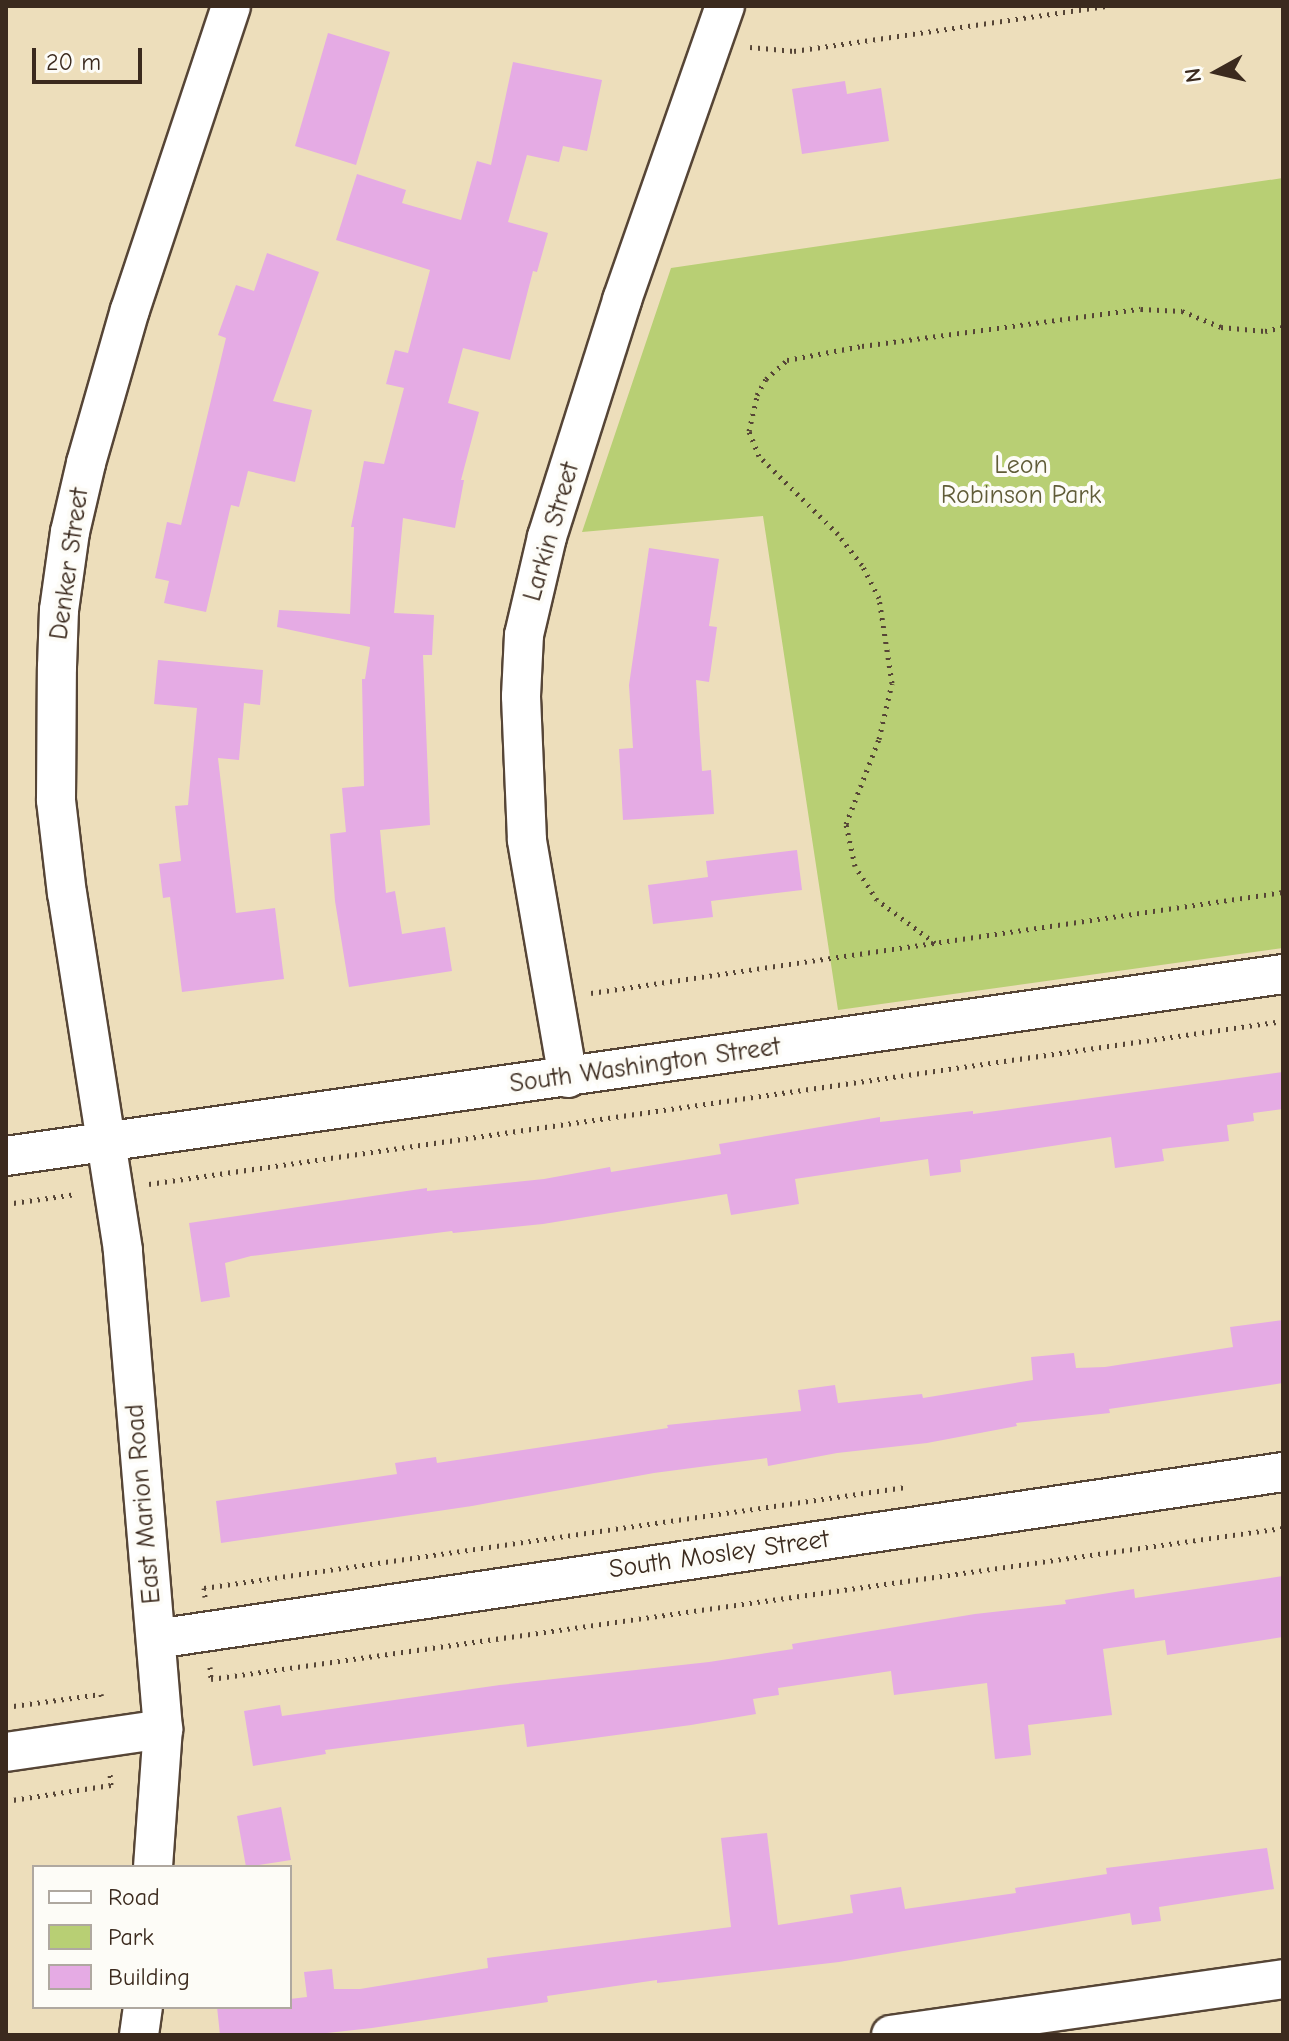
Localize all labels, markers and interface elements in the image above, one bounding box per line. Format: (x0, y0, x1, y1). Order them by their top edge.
scale bar (36, 32, 146, 82)
north arrow (1177, 32, 1257, 112)
text: 20 m (46, 48, 101, 76)
text: N (1179, 66, 1207, 84)
park label: Leon Robinson Park (941, 450, 1101, 512)
street label: Larkin Street (517, 459, 587, 605)
street label: Denker Street (44, 486, 96, 642)
street label: South Washington Street (508, 1032, 782, 1100)
street label: East Marion Road (120, 1403, 168, 1605)
street label: South Mosley Street (607, 1524, 831, 1586)
legend (32, 1865, 292, 2009)
text: Road (108, 1883, 160, 1911)
text: Park (108, 1923, 154, 1951)
text: Building (108, 1963, 190, 1991)

